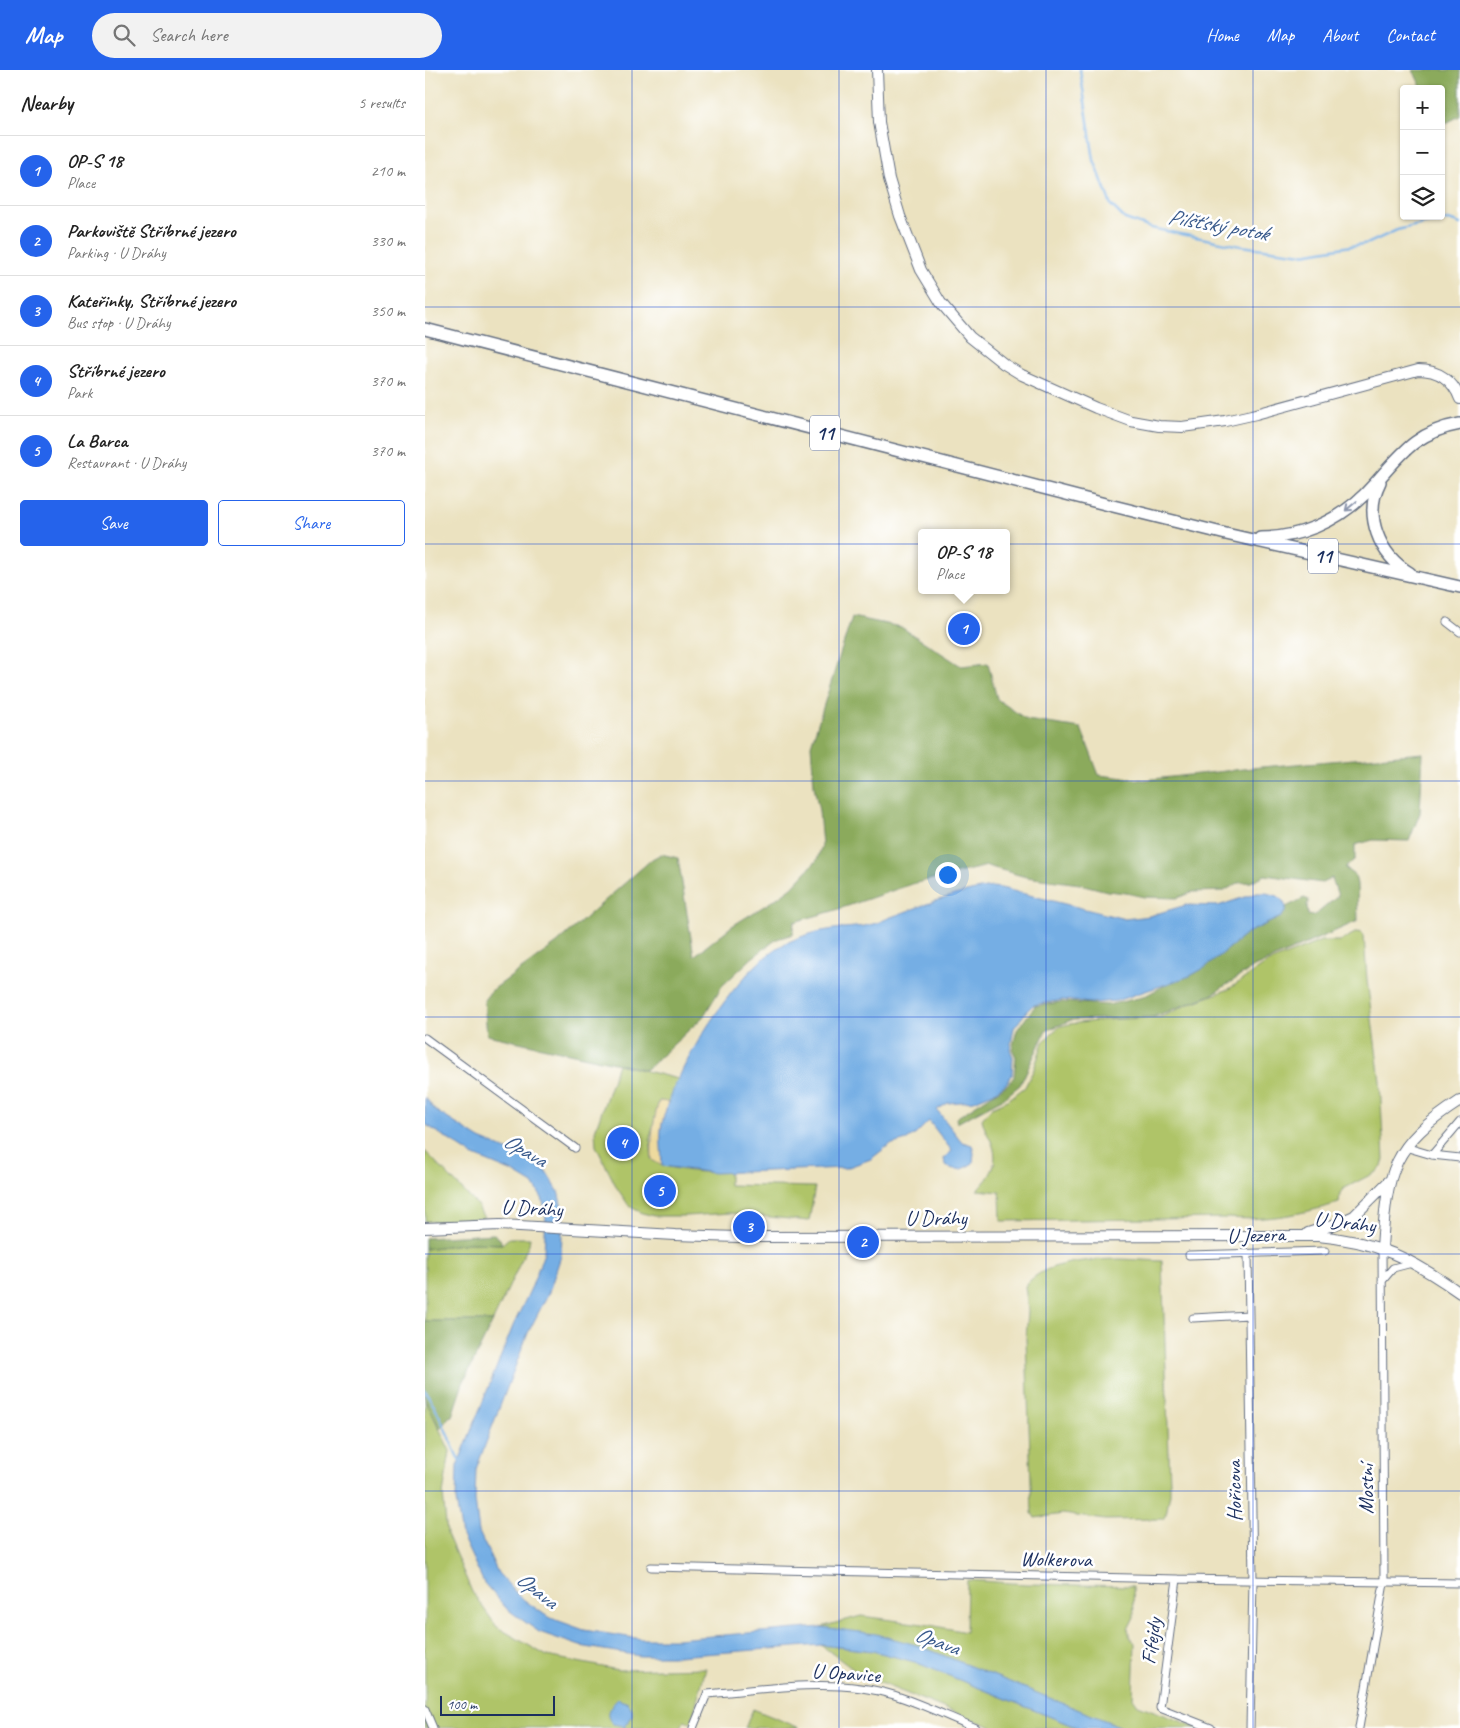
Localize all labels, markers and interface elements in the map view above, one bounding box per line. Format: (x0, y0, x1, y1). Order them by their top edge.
search box (92, 13, 442, 58)
text: Map (25, 20, 62, 50)
icon: search (110, 21, 138, 49)
text: Search here (150, 23, 228, 47)
text: Home (1206, 24, 1239, 46)
text: Map (1267, 24, 1294, 46)
text: About (1322, 24, 1358, 46)
text: Contact (1386, 24, 1435, 46)
map controls (1400, 85, 1445, 220)
button: + (1400, 85, 1445, 130)
text: Nearby (20, 90, 73, 116)
text: 5 results (358, 93, 405, 113)
button: − (1400, 130, 1445, 175)
text: OP-S 18 (67, 149, 123, 173)
text: 1 (32, 161, 40, 181)
text: 210 m (371, 161, 405, 181)
text: Place (67, 173, 95, 193)
button: layers (1400, 175, 1445, 220)
water label: Pilšťský potok (1166, 202, 1274, 248)
text: Parkoviště Stříbrné jezero (67, 219, 236, 243)
text: 2 (32, 231, 40, 251)
text: 330 m (371, 231, 405, 251)
text: Parking · U Dráhy (67, 243, 166, 263)
text: Kateřinky, Stříbrné jezero (67, 289, 236, 313)
text: 3 (32, 301, 40, 321)
text: 350 m (371, 301, 405, 321)
text: Bus stop · U Dráhy (67, 313, 170, 333)
text: Stříbrné jezero (67, 359, 165, 383)
text: 4 (32, 371, 40, 391)
text: 370 m (371, 371, 405, 391)
text: Park (67, 383, 92, 403)
road number: 11 (810, 416, 840, 450)
text: La Barca (67, 429, 128, 453)
text: 5 (33, 441, 39, 461)
text: 370 m (371, 441, 405, 461)
text: Restaurant · U Dráhy (67, 453, 186, 473)
button: Save (20, 500, 208, 546)
button: Share (218, 500, 405, 546)
one-way arrow (1345, 500, 1358, 511)
popup (918, 529, 1010, 594)
road number: 11 (1308, 538, 1338, 574)
text: OP-S 18 (936, 540, 992, 564)
text: Place (936, 564, 964, 584)
pin: 1 (948, 610, 980, 648)
your location (935, 862, 961, 888)
pin: 4 (607, 1124, 639, 1162)
water label: Opava (498, 1127, 553, 1175)
pin: 5 (644, 1172, 676, 1210)
street label: U Dráhy (501, 1193, 565, 1223)
street label: U Dráhy (905, 1205, 968, 1231)
street label: U Dráhy (1313, 1205, 1379, 1239)
pin: 3 (733, 1208, 765, 1246)
street label: U Jezera (1227, 1221, 1288, 1249)
pin: 2 (847, 1223, 879, 1261)
street label: Hořicova (1220, 1458, 1248, 1522)
street label: Mostní (1353, 1460, 1379, 1514)
street label: Wolkerova (1020, 1545, 1094, 1573)
water label: Opava (511, 1565, 565, 1616)
street label: Fifejdy (1135, 1614, 1167, 1666)
water label: Opava (911, 1620, 965, 1663)
street label: U Opavice (811, 1658, 882, 1688)
scale bar (440, 1693, 555, 1716)
text: 100 m (447, 1696, 477, 1713)

